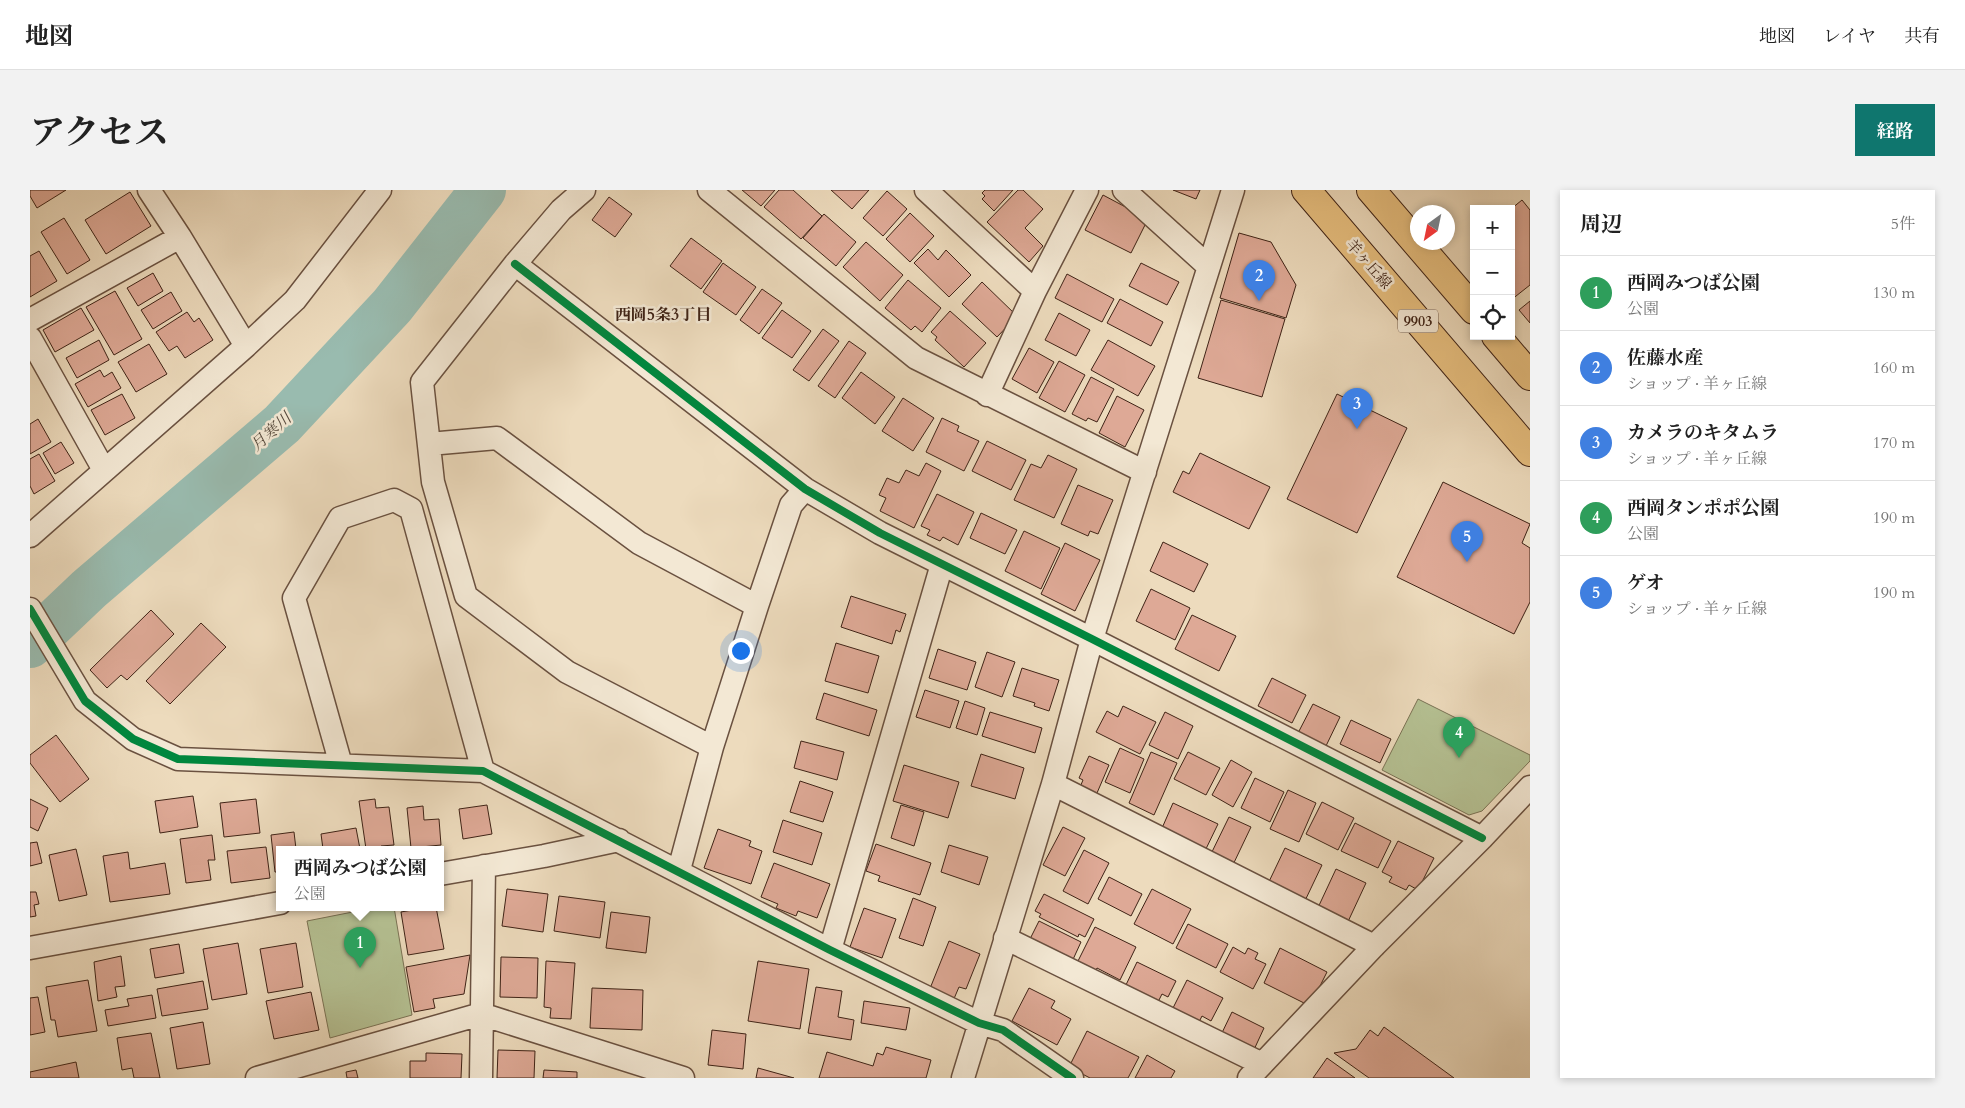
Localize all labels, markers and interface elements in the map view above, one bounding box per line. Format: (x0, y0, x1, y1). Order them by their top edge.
text: 地図 (25, 20, 73, 53)
text: 地図 (1759, 24, 1795, 49)
text: レイヤ (1823, 24, 1876, 49)
text: 共有 (1904, 24, 1940, 49)
button: 経路 (1855, 104, 1935, 156)
text: アクセス (30, 109, 169, 157)
north arrow (1410, 205, 1455, 250)
map controls (1470, 205, 1515, 340)
button: + (1470, 205, 1515, 250)
text: 周辺 (1580, 210, 1622, 239)
text: 5件 (1891, 213, 1915, 235)
street label: 羊ヶ丘線 (1342, 235, 1396, 293)
button: − (1470, 250, 1515, 295)
pin: 2 (1243, 260, 1275, 301)
text: 西岡みつば公園 (1627, 270, 1760, 296)
text: 1 (1592, 282, 1600, 304)
text: 130 m (1873, 282, 1915, 304)
button: locate (1470, 295, 1515, 340)
text: 公園 (1627, 298, 1659, 320)
district label: 西岡5条3丁目 (615, 304, 711, 326)
road number: 9903 (1398, 310, 1438, 332)
text: 佐藤水産 (1627, 345, 1703, 371)
text: 2 (1592, 357, 1600, 379)
text: 160 m (1873, 357, 1915, 379)
text: ショップ · 羊ヶ丘線 (1627, 373, 1767, 395)
pin: 3 (1341, 388, 1373, 429)
water label: 月寒川 (246, 406, 298, 456)
text: カメラのキタムラ (1627, 420, 1779, 446)
text: 3 (1592, 432, 1600, 454)
text: 170 m (1873, 432, 1915, 454)
text: ショップ · 羊ヶ丘線 (1627, 448, 1767, 470)
text: 西岡タンポポ公園 (1627, 495, 1779, 521)
text: 4 (1592, 507, 1600, 529)
text: 190 m (1873, 507, 1915, 529)
pin: 5 (1451, 521, 1483, 562)
text: 公園 (1627, 523, 1659, 545)
text: ゲオ (1627, 570, 1665, 596)
text: 5 (1592, 582, 1600, 604)
text: 190 m (1873, 582, 1915, 604)
text: ショップ · 羊ヶ丘線 (1627, 598, 1767, 620)
your location (728, 638, 754, 664)
pin: 4 (1443, 717, 1475, 758)
popup (276, 846, 444, 911)
text: 西岡みつば公園 (294, 855, 426, 881)
text: 公園 (294, 883, 326, 905)
pin: 1 (344, 927, 376, 968)

